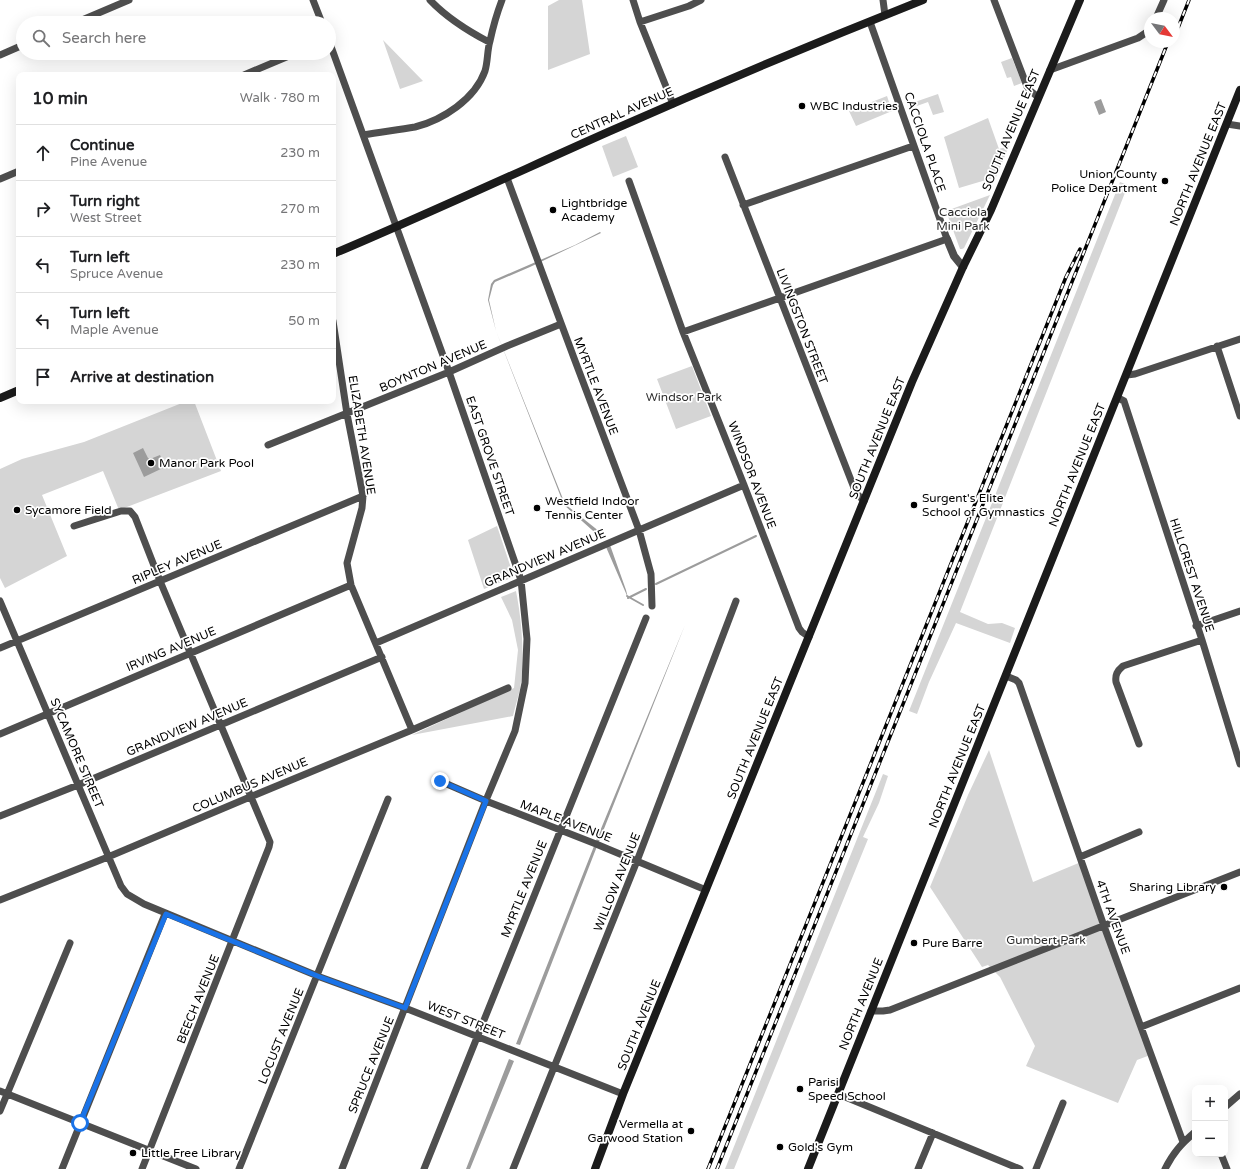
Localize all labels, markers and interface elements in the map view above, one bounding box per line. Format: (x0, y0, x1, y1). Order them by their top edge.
north arrow (1144, 12, 1180, 48)
search box (16, 16, 336, 60)
icon: search (30, 27, 52, 49)
text: Search here (62, 29, 146, 47)
street label: SOUTH AVENUE EAST (979, 67, 1043, 193)
street label: CENTRAL AVENUE (568, 84, 676, 142)
text: 10 min (32, 88, 88, 109)
text: Walk · 780 m (240, 90, 320, 106)
street label: CACCIOLA PLACE (901, 90, 949, 194)
place label: WBC Industries (810, 99, 898, 113)
street label: NORTH AVENUE EAST (1167, 99, 1230, 228)
marker: WBC Industries (797, 101, 807, 111)
text: Continue (70, 136, 134, 154)
icon: ahead (32, 142, 54, 164)
text: 230 m (280, 145, 320, 161)
text: Pine Avenue (70, 154, 147, 170)
place label: Union County Police Department (1051, 167, 1158, 195)
marker: Union County Police Department (1160, 176, 1170, 186)
text: Turn right (70, 192, 140, 210)
place label: Lightbridge Academy (561, 196, 628, 224)
icon: right (32, 198, 54, 220)
text: 270 m (280, 201, 320, 217)
marker: Lightbridge Academy (548, 205, 558, 215)
park label: Cacciola Mini Park (936, 205, 990, 233)
text: West Street (70, 210, 142, 226)
text: Turn left (70, 248, 130, 266)
icon: left (32, 254, 54, 276)
text: 230 m (280, 257, 320, 273)
text: Spruce Avenue (70, 266, 163, 282)
street label: LIVINGSTON STREET (773, 266, 831, 386)
text: Turn left (70, 304, 130, 322)
icon: left (32, 310, 54, 332)
text: 50 m (288, 313, 320, 329)
text: Maple Avenue (70, 322, 159, 338)
street label: MYRTLE AVENUE (571, 335, 621, 437)
street label: BOYNTON AVENUE (377, 337, 489, 395)
icon: arrive (32, 366, 54, 388)
text: Arrive at destination (70, 368, 214, 386)
street label: ELIZABETH AVENUE (346, 374, 378, 496)
street label: SOUTH AVENUE EAST (846, 374, 908, 501)
park label: Windsor Park (646, 390, 723, 404)
street label: EAST GROVE STREET (463, 394, 517, 518)
street label: NORTH AVENUE EAST (1046, 400, 1109, 529)
street label: WINDSOR AVENUE (725, 419, 779, 531)
place label: Manor Park Pool (159, 456, 254, 470)
marker: Manor Park Pool (146, 458, 156, 468)
place label: Surgent's Elite School of Gymnastics (922, 491, 1045, 519)
place label: Westfield Indoor Tennis Center (545, 494, 640, 522)
marker: Surgent's Elite School of Gymnastics (909, 500, 919, 510)
place label: Sycamore Field (25, 503, 112, 517)
marker: Westfield Indoor Tennis Center (532, 503, 542, 513)
marker: Sycamore Field (12, 505, 22, 515)
street label: HILLCREST AVENUE (1167, 516, 1217, 634)
street label: GRANDVIEW AVENUE (482, 526, 608, 590)
street label: RIPLEY AVENUE (130, 537, 224, 587)
street label: IRVING AVENUE (124, 624, 218, 674)
street label: SOUTH AVENUE EAST (724, 674, 786, 801)
street label: GRANDVIEW AVENUE (124, 695, 250, 759)
street label: SYCAMORE STREET (48, 696, 107, 811)
street label: NORTH AVENUE EAST (926, 701, 989, 830)
street label: COLUMBUS AVENUE (190, 754, 310, 816)
route end (431, 772, 449, 790)
street label: MAPLE AVENUE (518, 797, 614, 845)
street label: WILLOW AVENUE (591, 830, 643, 933)
street label: MYRTLE AVENUE (498, 838, 550, 940)
street label: 4TH AVENUE (1093, 878, 1133, 956)
place label: Sharing Library (1129, 880, 1217, 894)
marker: Sharing Library (1219, 882, 1229, 892)
park label: Gumbert Park (1006, 933, 1086, 947)
place label: Pure Barre (922, 936, 983, 950)
marker: Pure Barre (909, 938, 919, 948)
street label: BEECH AVENUE (174, 952, 222, 1046)
street label: NORTH AVENUE (836, 956, 886, 1052)
street label: SOUTH AVENUE (614, 977, 664, 1072)
street label: LOCUST AVENUE (255, 986, 307, 1086)
street label: WEST STREET (425, 998, 508, 1042)
street label: SPRUCE AVENUE (345, 1014, 397, 1115)
place label: Parisi Speed School (808, 1075, 886, 1103)
marker: Parisi Speed School (795, 1084, 805, 1094)
map controls (1192, 1085, 1228, 1157)
button: + (1192, 1085, 1228, 1121)
route start (71, 1114, 89, 1132)
place label: Vermella at Garwood Station (587, 1117, 683, 1145)
button: − (1192, 1121, 1228, 1157)
marker: Vermella at Garwood Station (686, 1126, 696, 1136)
place label: Gold's Gym (788, 1140, 853, 1154)
marker: Gold's Gym (775, 1142, 785, 1152)
place label: Little Free Library (141, 1146, 241, 1160)
marker: Little Free Library (128, 1148, 138, 1158)

